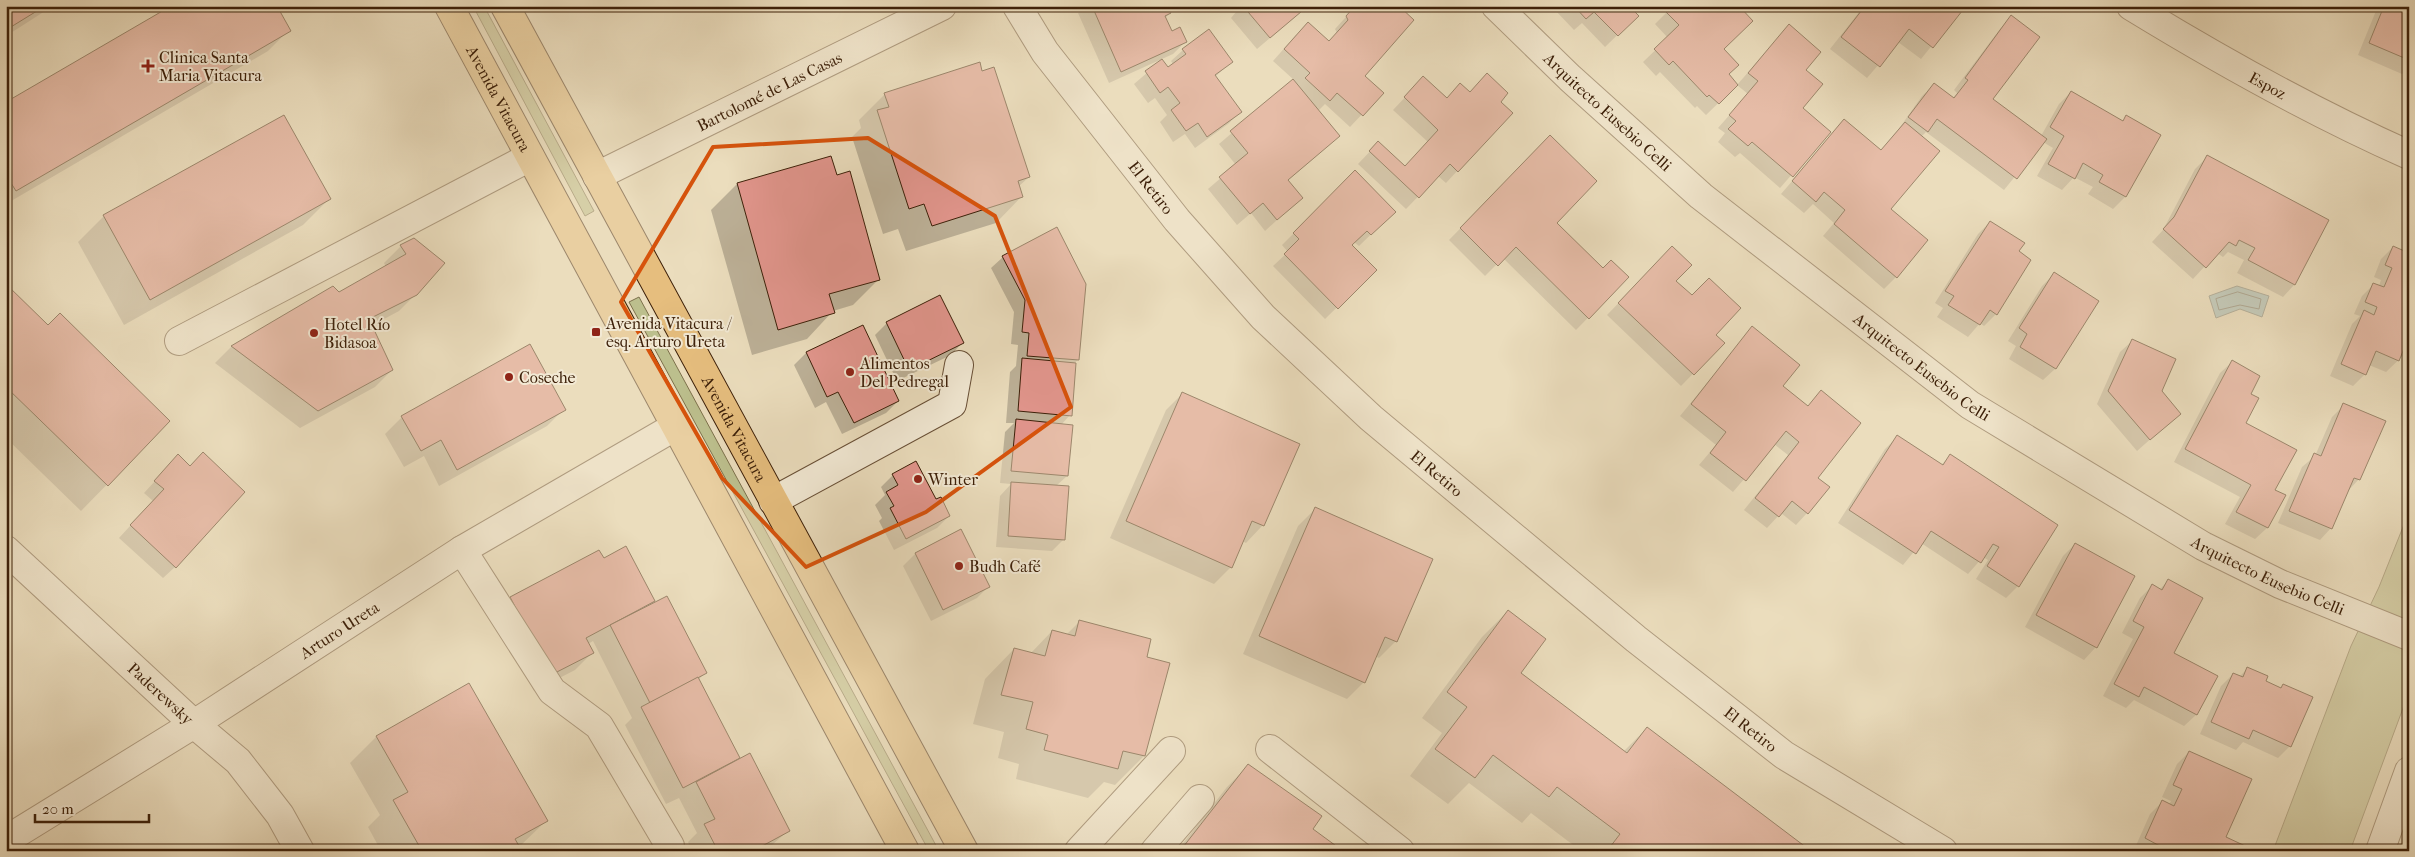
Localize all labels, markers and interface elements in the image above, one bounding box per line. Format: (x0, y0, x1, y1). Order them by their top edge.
street label: Avenida Vitacura (462, 42, 535, 155)
place label: Clinica Santa Maria Vitacura (159, 48, 262, 85)
street label: Bartolomé de Las Casas (694, 48, 845, 135)
street label: Arquitecto Eusebio Celli (1539, 48, 1676, 175)
marker: Clinica Santa Maria Vitacura (141, 59, 155, 73)
street label: Espoz (2246, 68, 2289, 103)
street label: El Retiro (1124, 157, 1178, 218)
street label: Arquitecto Eusebio Celli (1849, 309, 1994, 425)
place label: Avenida Vitacura / esq. Arturo Ureta (605, 314, 733, 351)
place label: Hotel Río Bidasoa (324, 315, 390, 352)
marker: Avenida Vitacura / esq. Arturo Ureta (590, 326, 602, 338)
marker: Hotel Río Bidasoa (308, 327, 320, 339)
place label: Alimentos Del Pedregal (859, 354, 949, 391)
marker: Alimentos Del Pedregal (844, 366, 856, 378)
place label: Coseche (519, 368, 576, 387)
marker: Coseche (503, 371, 515, 383)
street label: Avenida Vitacura (697, 372, 771, 486)
street label: El Retiro (1407, 446, 1467, 501)
place label: Winter (927, 470, 978, 489)
marker: Winter (912, 473, 924, 485)
street label: Arquitecto Eusebio Celli (2187, 532, 2347, 619)
place label: Budh Café (969, 557, 1041, 576)
marker: Budh Café (953, 560, 965, 572)
street label: Arturo Ureta (295, 597, 383, 663)
street label: Paderewsky (124, 659, 198, 729)
street label: El Retiro (1720, 703, 1781, 756)
scale bar (35, 792, 149, 824)
text: 20 m (42, 800, 74, 818)

